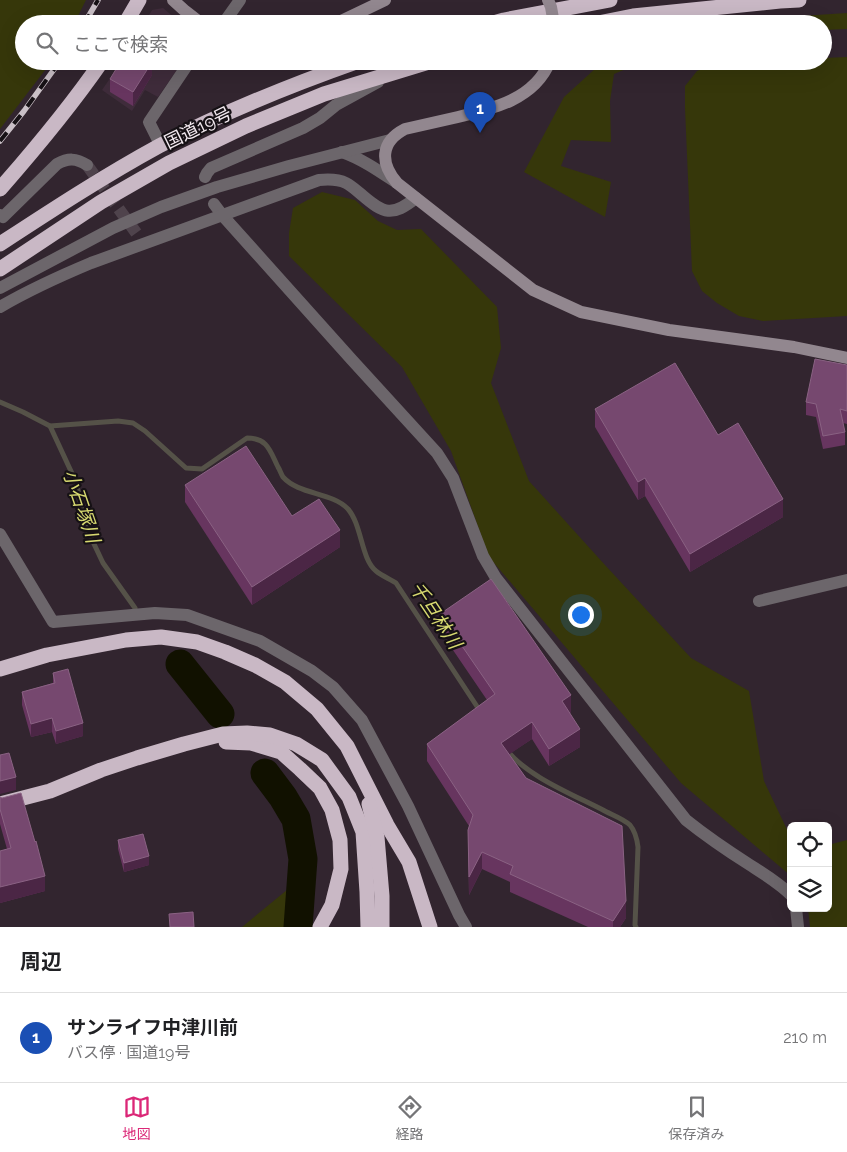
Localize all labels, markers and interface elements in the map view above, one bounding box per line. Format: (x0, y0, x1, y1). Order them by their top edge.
search box (15, 15, 832, 70)
icon: search (33, 29, 61, 57)
text: ここで検索 (73, 33, 168, 55)
pin: 1 (464, 92, 496, 133)
street label: 国道19号 (161, 102, 235, 153)
water label: 小石塚川 (59, 466, 105, 547)
water label: 千旦林川 (406, 577, 467, 654)
your location (568, 602, 594, 628)
map controls (787, 822, 832, 912)
button: locate (787, 822, 832, 867)
button: layers (787, 867, 832, 912)
text: 周辺 (20, 949, 62, 974)
text: サンライフ中津川前 (67, 1016, 238, 1038)
text: 1 (32, 1028, 40, 1047)
text: 210 m (783, 1028, 827, 1047)
text: バス停 · 国道19号 (67, 1043, 190, 1062)
tab: 地図 (123, 1093, 151, 1143)
tab: 経路 (396, 1093, 424, 1143)
tab: 保存済み (669, 1093, 725, 1143)

